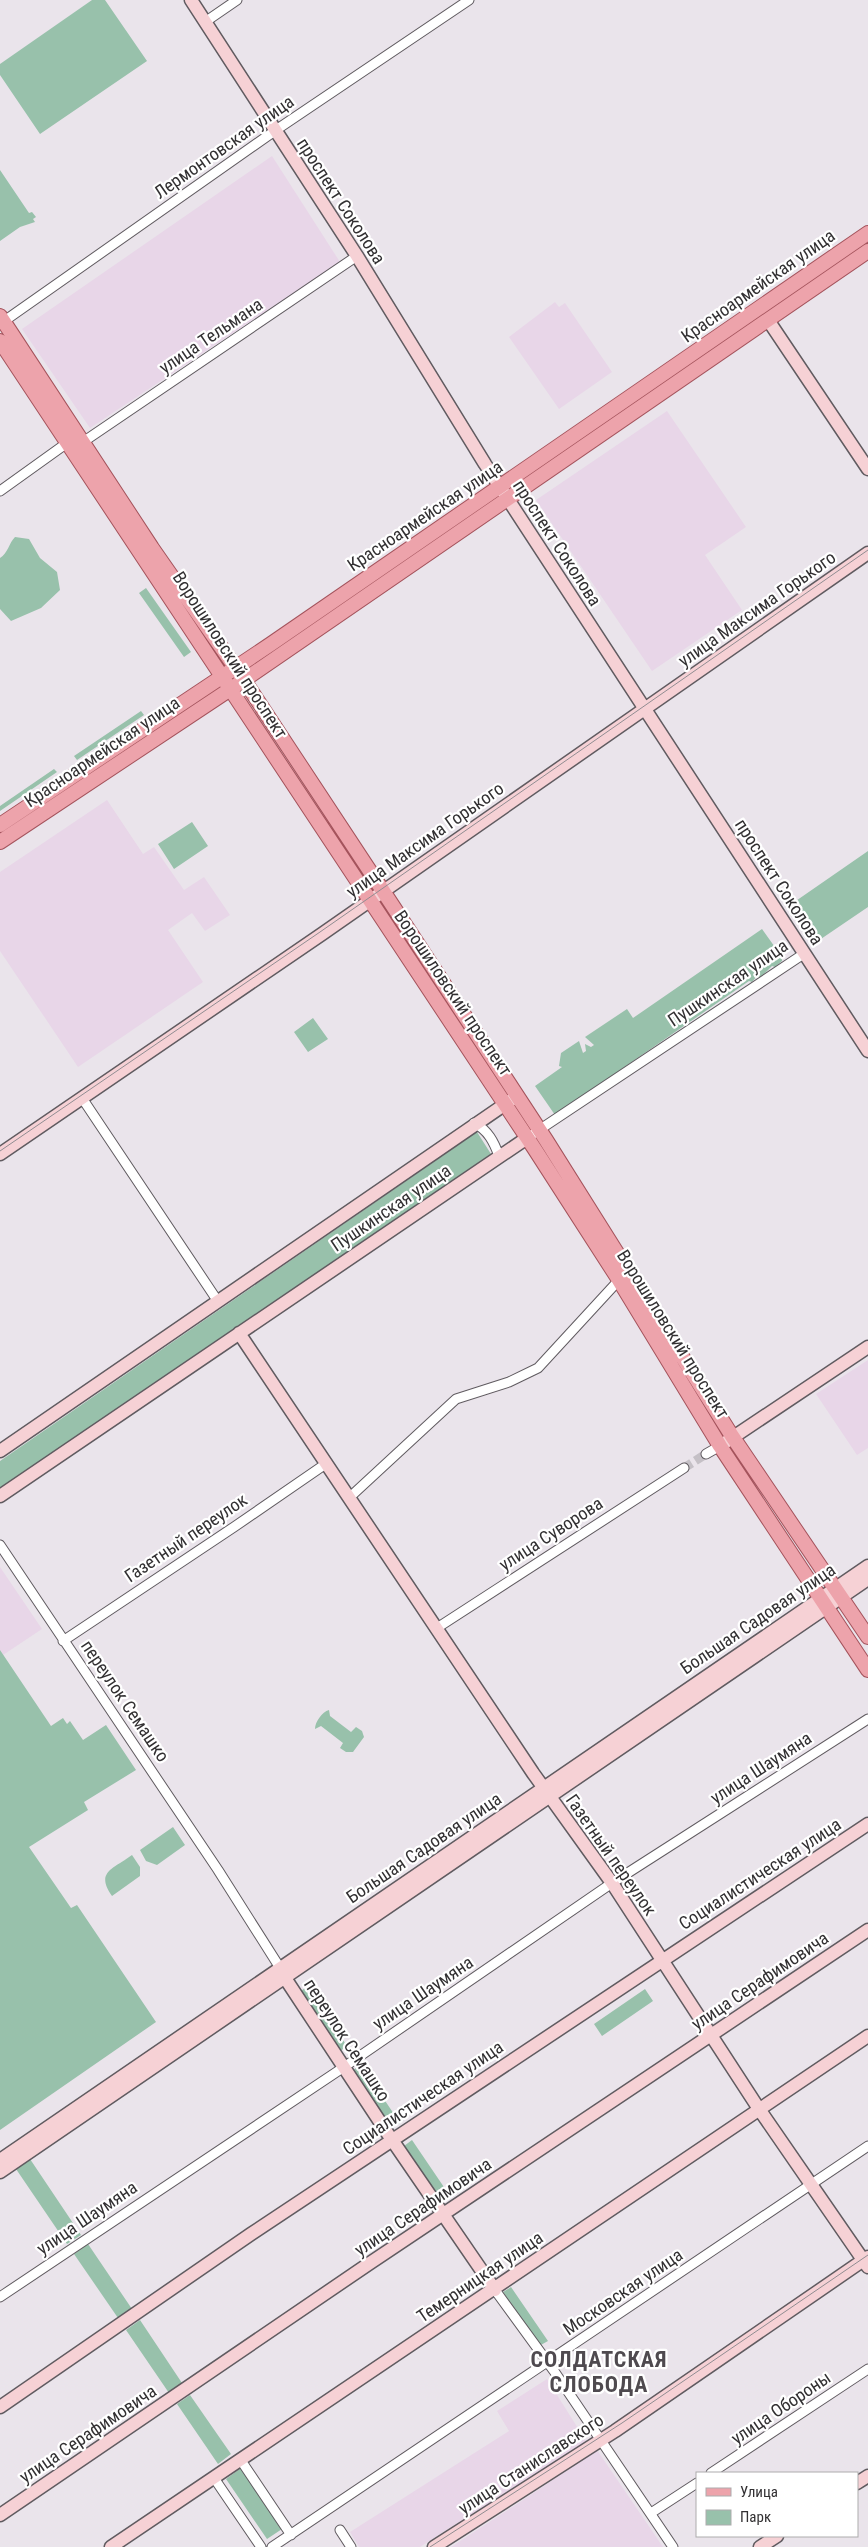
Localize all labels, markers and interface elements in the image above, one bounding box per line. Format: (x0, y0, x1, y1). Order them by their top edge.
street label: Лермонтовская улица (150, 91, 298, 203)
street label: проспект Соколова (293, 134, 390, 268)
street label: Красноармейская улица (677, 225, 839, 347)
street label: улица Тельмана (155, 293, 266, 378)
street label: Красноармейская улица (343, 456, 506, 575)
street label: проспект Соколова (509, 476, 606, 610)
street label: улица Максима Горького (674, 546, 839, 671)
street label: Ворошиловский проспект (169, 567, 292, 742)
street label: Красноармейская улица (20, 692, 183, 811)
street label: улица Максима Горького (342, 777, 507, 902)
street label: проспект Соколова (731, 815, 828, 949)
street label: Ворошиловский проспект (390, 906, 517, 1080)
street label: Пушкинская улица (664, 935, 792, 1031)
street label: Пушкинская улица (327, 1160, 455, 1256)
street label: Ворошиловский проспект (613, 1246, 734, 1422)
street label: Газетный переулок (121, 1489, 251, 1586)
street label: улица Суворова (495, 1492, 606, 1575)
street label: Большая Садовая улица (676, 1559, 839, 1678)
street label: переулок Семашко (77, 1636, 174, 1765)
street label: улица Шаумяна (706, 1727, 815, 1808)
street label: Большая Садовая улица (342, 1788, 505, 1907)
street label: Газетный переулок (562, 1790, 661, 1920)
street label: Социалистическая улица (675, 1813, 845, 1934)
street label: улица Серафимовича (687, 1927, 832, 2034)
street label: улица Шаумяна (369, 1951, 477, 2034)
street label: переулок Семашко (300, 1974, 395, 2105)
street label: Социалистическая улица (339, 2036, 507, 2159)
street label: улица Серафимовича (350, 2153, 495, 2260)
street label: улица Шаумяна (33, 2176, 141, 2259)
street label: Темерницкая улица (413, 2227, 547, 2326)
street label: Московская улица (559, 2244, 686, 2339)
district label: СОЛДАТСКАЯ СЛОБОДА (531, 2347, 667, 2397)
street label: улица Обороны (727, 2367, 835, 2449)
street label: улица Серафимовича (15, 2380, 160, 2487)
street label: улица Станиславского (454, 2409, 607, 2518)
legend (696, 2472, 858, 2537)
text: Улица (740, 2483, 778, 2501)
text: Парк (740, 2508, 771, 2526)

